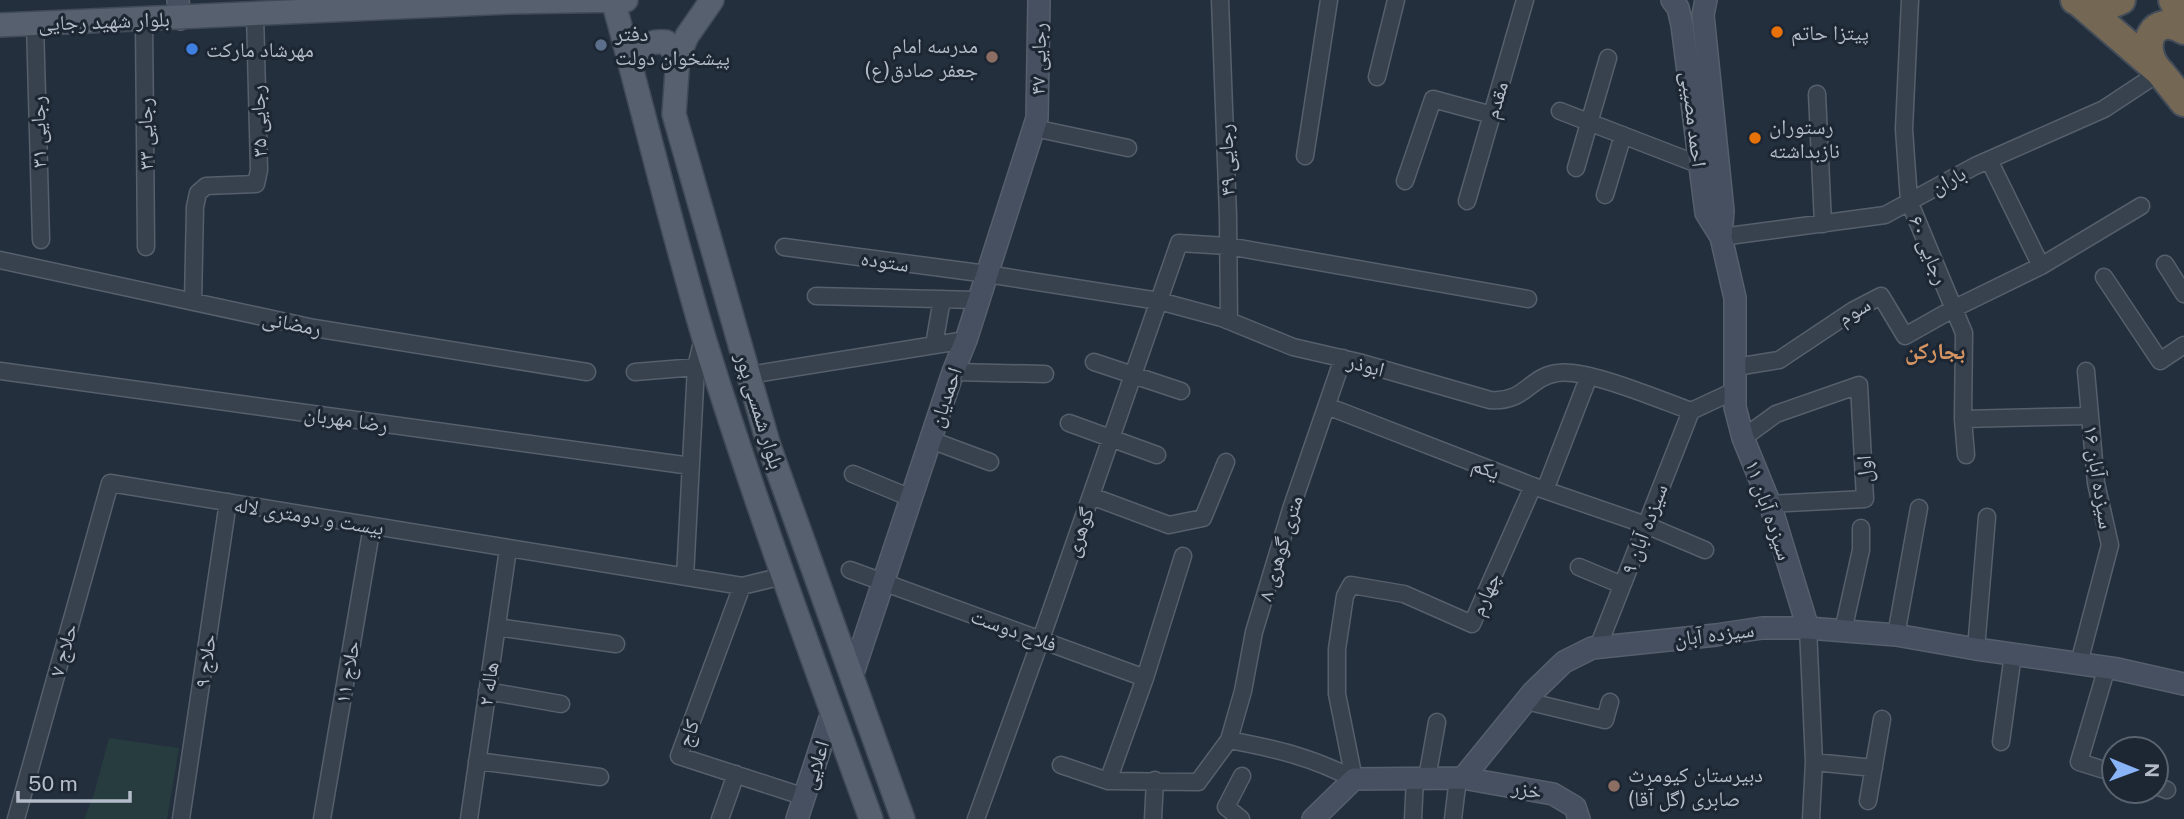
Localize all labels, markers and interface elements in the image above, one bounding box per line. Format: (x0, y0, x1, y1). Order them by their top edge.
street label: بلوار شهید رجایی (38, 6, 170, 37)
place label: پیتزا حاتم (1791, 20, 1869, 47)
place label: دفتر پیشخوان دولت (614, 21, 730, 70)
street label: رجایی ۴۷ (1025, 23, 1052, 95)
marker: پیتزا حاتم (1769, 24, 1785, 40)
place label: مدرسه امام جعفر صادق(ع) (865, 33, 978, 83)
place label: مهرشاد مارکت (206, 37, 314, 62)
marker: دفتر پیشخوان دولت (593, 37, 609, 53)
marker: مهرشاد مارکت (184, 41, 200, 57)
marker: مدرسه امام جعفر صادق(ع) (984, 49, 1000, 65)
street label: احمد مصیبی (1675, 70, 1712, 168)
street label: مقدم (1479, 78, 1515, 122)
street label: رجایی ۳۵ (244, 84, 273, 158)
street label: رجایی ۳۱ (25, 96, 52, 168)
street label: رجایی ۳۳ (132, 98, 159, 170)
place label: رستوران نازبداشته (1769, 114, 1840, 163)
street label: رجایی ۴۹ (1212, 123, 1241, 197)
marker: رستوران نازبداشته (1747, 130, 1763, 146)
street label: باران (1926, 160, 1970, 200)
street label: رجایی ۶۰ (1903, 212, 1954, 289)
street label: ستوده (859, 245, 911, 277)
street label: سوم (1833, 292, 1876, 332)
street label: رمضانی (260, 305, 324, 342)
district label: بجارکن (1905, 337, 1965, 365)
street label: ابوذر (1344, 348, 1387, 382)
street label: بلوار شمسی پور (729, 349, 790, 472)
street label: احمدیان (923, 364, 967, 430)
street label: رضا مهربان (302, 401, 390, 437)
street label: سیزده آبان ۱۶ (2078, 423, 2120, 531)
street label: یکم (1468, 451, 1504, 487)
street label: اول (1851, 455, 1877, 483)
street label: سیزده آبان ۱۱ (1740, 456, 1798, 564)
street label: سیزده آبان ۹ (1615, 480, 1673, 578)
street label: بیست و دومتری لاله (232, 492, 386, 540)
street label: ۸ متری گوهری (1252, 492, 1308, 604)
street label: گوهری (1059, 504, 1099, 560)
street label: چهارم (1464, 568, 1507, 620)
street label: فلاح دوست (967, 603, 1060, 658)
street label: سیزده آبان (1672, 617, 1756, 651)
street label: حلاج ۷ (44, 621, 83, 680)
street label: حلاج ۹ (189, 632, 222, 690)
street label: حلاج ۱۱ (329, 639, 366, 706)
street label: هاله ۲ (473, 660, 503, 708)
street label: کاج (672, 716, 705, 750)
north arrow (2100, 735, 2170, 805)
street label: اعلایی (796, 737, 835, 793)
scale bar (18, 760, 130, 804)
place label: دبیرستان کیومرث صابری (گل آقا) (1628, 762, 1763, 812)
text: N (2141, 763, 2163, 778)
text: 50 m (28, 771, 78, 796)
street label: خزر (1509, 774, 1544, 804)
marker: دبیرستان کیومرث صابری (گل آقا) (1606, 778, 1622, 794)

